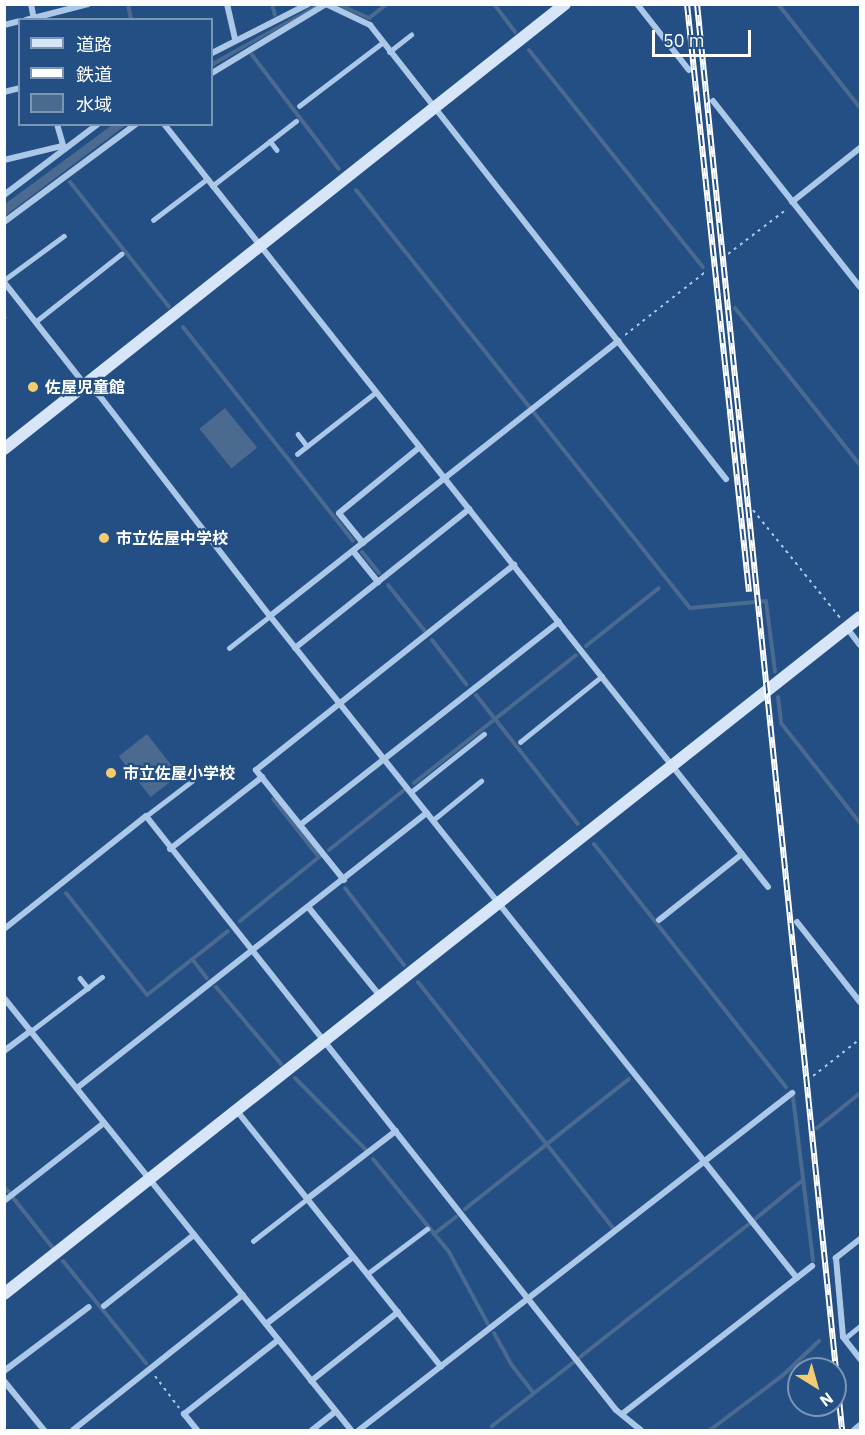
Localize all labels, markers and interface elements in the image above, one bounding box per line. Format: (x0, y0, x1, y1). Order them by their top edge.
legend (18, 18, 213, 126)
scale bar (655, 18, 754, 56)
text: 50 m (663, 29, 705, 52)
text: 道路 (76, 33, 112, 56)
text: 鉄道 (76, 63, 112, 86)
text: 水域 (76, 93, 112, 116)
place label: 佐屋児童館 (45, 377, 125, 397)
marker: 佐屋児童館 (26, 380, 40, 394)
place label: 市立佐屋中学校 (116, 528, 228, 548)
marker: 市立佐屋中学校 (97, 531, 111, 545)
place label: 市立佐屋小学校 (123, 763, 235, 783)
marker: 市立佐屋小学校 (104, 766, 118, 780)
north arrow (787, 1357, 847, 1417)
text: N (816, 1388, 837, 1411)

